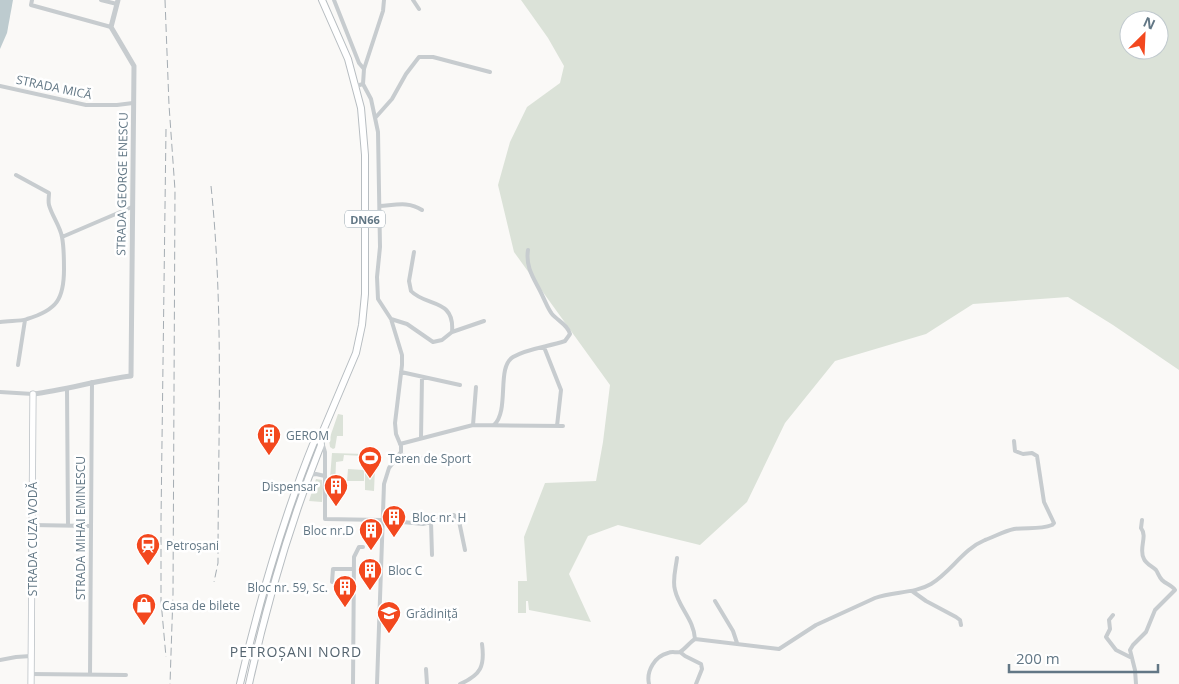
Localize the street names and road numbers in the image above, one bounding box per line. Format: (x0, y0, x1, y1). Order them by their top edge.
street label: STRADA MICĂ (15, 71, 94, 103)
street label: STRADA GEORGE ENESCU (112, 112, 132, 256)
road number: DN66 (345, 210, 385, 228)
street label: STRADA MIHAI EMINESCU (72, 456, 89, 600)
street label: STRADA CUZA VODĂ (24, 481, 41, 596)

